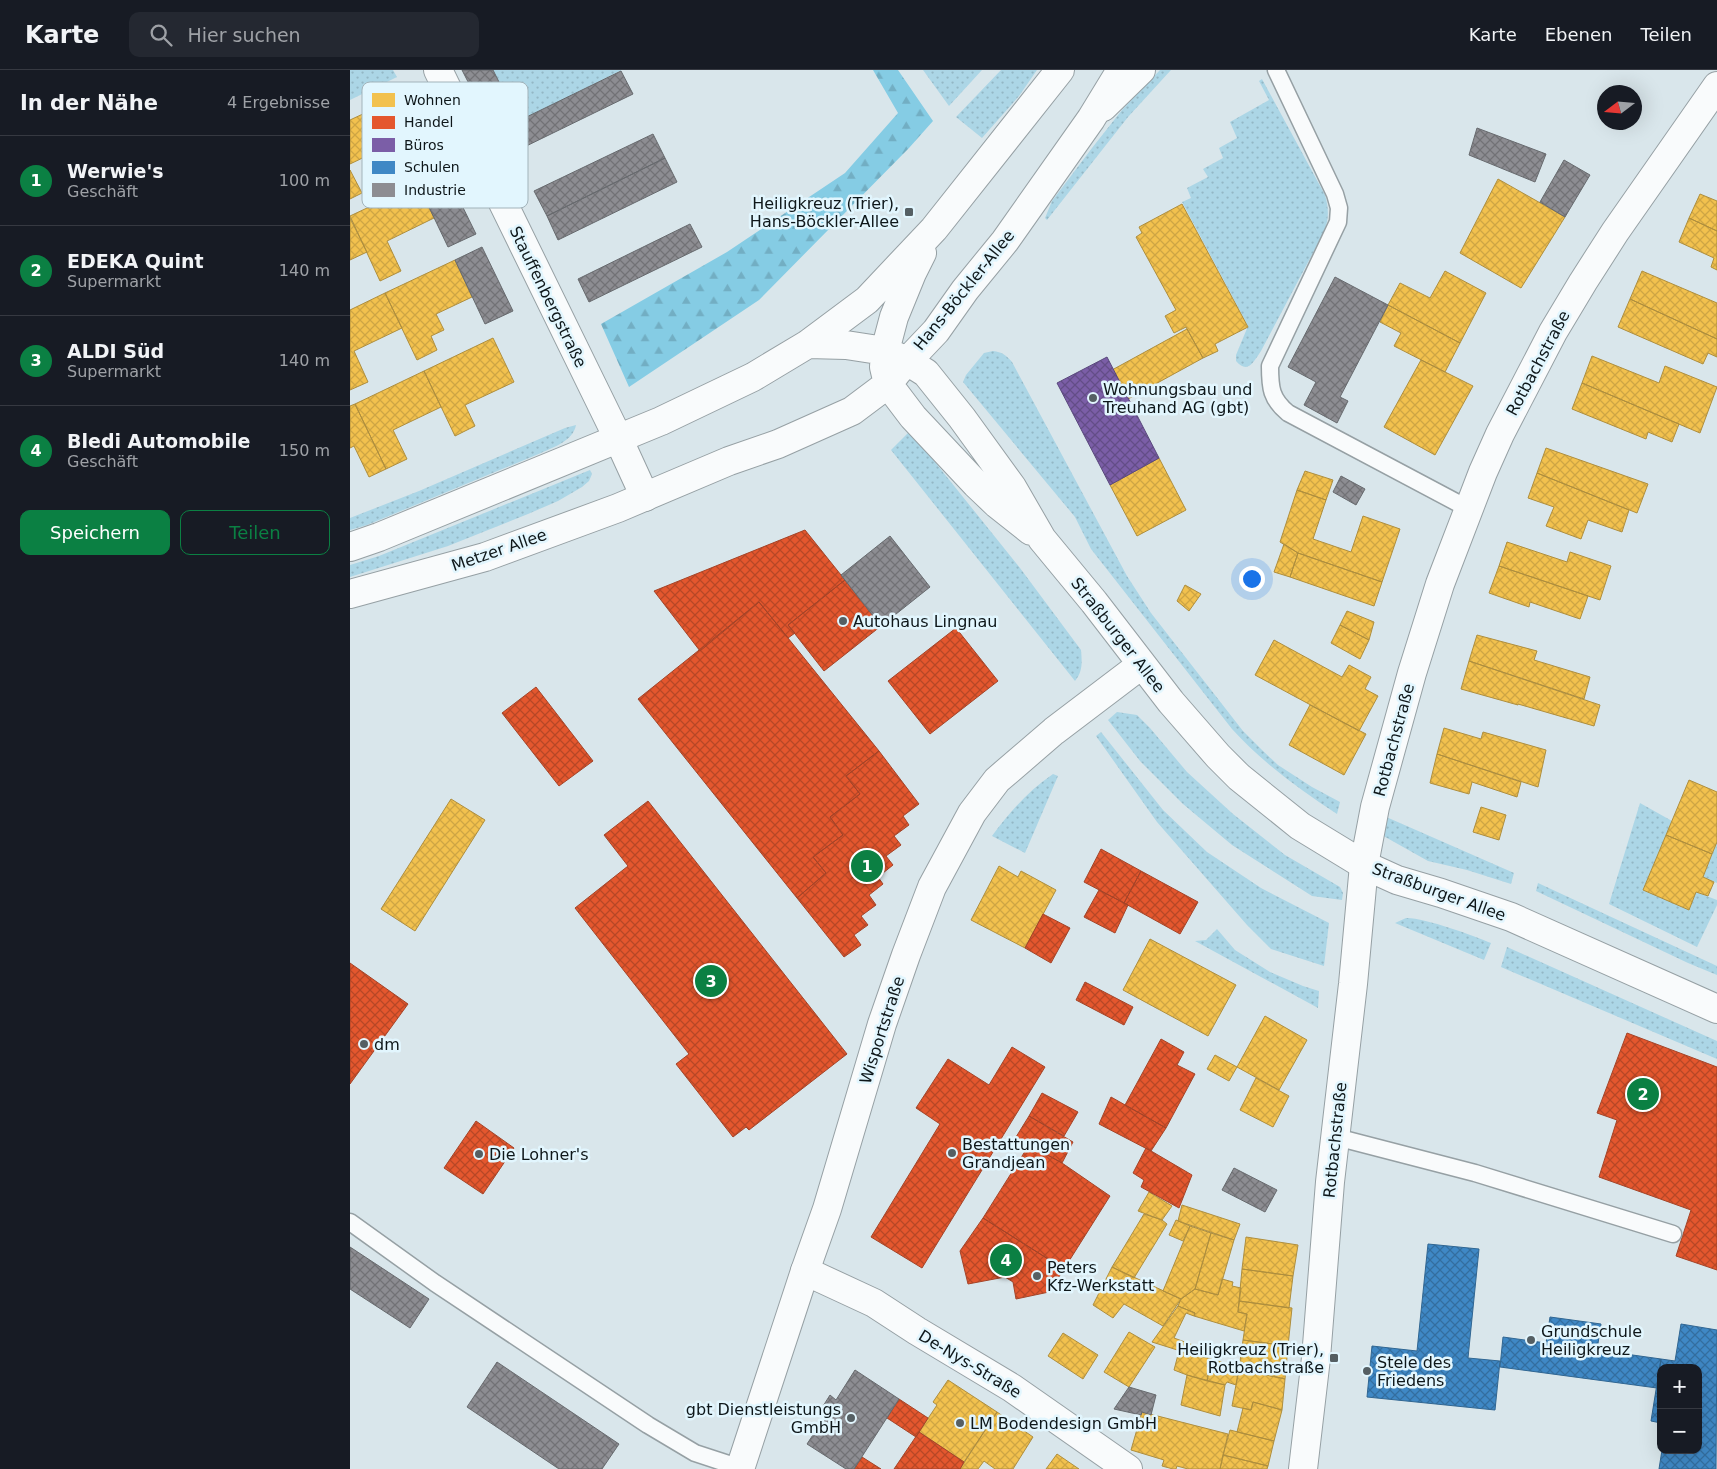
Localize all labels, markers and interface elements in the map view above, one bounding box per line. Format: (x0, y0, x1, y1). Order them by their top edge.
search box (129, 12, 479, 57)
text: Karte (25, 21, 99, 49)
icon: search (147, 21, 175, 49)
text: Hier suchen (187, 24, 301, 46)
text: Karte (1469, 24, 1517, 45)
text: Ebenen (1545, 24, 1613, 45)
text: Teilen (1641, 24, 1692, 45)
legend (362, 82, 528, 208)
north arrow (1597, 85, 1642, 130)
text: In der Nähe (20, 91, 158, 115)
text: Wohnen (404, 92, 461, 108)
text: 4 Ergebnisse (227, 93, 330, 112)
text: Handel (404, 114, 453, 130)
text: Büros (404, 137, 444, 153)
text: Schulen (404, 159, 460, 175)
text: Werwie's (67, 160, 164, 182)
text: 1 (30, 171, 42, 190)
text: 100 m (279, 171, 330, 190)
text: Geschäft (67, 182, 138, 201)
text: Industrie (404, 182, 466, 198)
place label: Heiligkreuz (Trier), Hans-Böckler-Allee (750, 194, 899, 231)
marker: Heiligkreuz (Trier), Hans-Böckler-Allee (903, 206, 915, 218)
street label: Stauffenbergstraße (506, 223, 590, 371)
street label: Hans-Böckler-Allee (910, 226, 1018, 354)
text: EDEKA Quint (67, 250, 204, 272)
text: 2 (30, 261, 42, 280)
text: 140 m (279, 261, 330, 280)
text: Supermarkt (67, 272, 161, 291)
street label: Rotbachstraße (1502, 307, 1574, 419)
text: ALDI Süd (67, 340, 164, 362)
text: 3 (30, 351, 42, 370)
text: 140 m (279, 351, 330, 370)
text: Supermarkt (67, 362, 161, 381)
place label: Wohnungsbau und Treuhand AG (gbt) (1102, 380, 1252, 417)
marker: Wohnungsbau und Treuhand AG (gbt) (1087, 392, 1099, 404)
text: Bledi Automobile (67, 430, 250, 452)
text: 4 (30, 441, 42, 460)
text: 150 m (279, 441, 330, 460)
text: Geschäft (67, 452, 138, 471)
button: Speichern (20, 510, 170, 555)
button: Teilen (180, 510, 330, 555)
street label: Metzer Allee (449, 525, 549, 575)
your location (1239, 566, 1265, 592)
street label: Straßburger Allee (1067, 574, 1169, 696)
place label: Autohaus Lingnau (853, 612, 997, 631)
marker: Autohaus Lingnau (837, 615, 849, 627)
street label: Rotbachstraße (1370, 681, 1418, 799)
pin: 1 (851, 847, 883, 885)
street label: Straßburger Allee (1370, 859, 1508, 925)
pin: 3 (695, 962, 727, 1000)
street label: Wisportstraße (856, 974, 908, 1086)
place label: dm (374, 1035, 400, 1054)
marker: dm (358, 1038, 370, 1050)
pin: 2 (1627, 1075, 1659, 1113)
street label: Rotbachstraße (1319, 1081, 1351, 1199)
place label: Bestattungen Grandjean (962, 1135, 1070, 1172)
place label: Die Lohner's (489, 1145, 589, 1164)
marker: Bestattungen Grandjean (946, 1147, 958, 1159)
marker: Die Lohner's (473, 1148, 485, 1160)
pin: 4 (990, 1241, 1022, 1279)
place label: Peters Kfz-Werkstatt (1047, 1258, 1154, 1295)
marker: Peters Kfz-Werkstatt (1031, 1270, 1043, 1282)
place label: Grundschule Heiligkreuz (1541, 1322, 1642, 1359)
street label: De-Nys-Straße (915, 1326, 1025, 1402)
marker: Grundschule Heiligkreuz (1525, 1334, 1537, 1346)
place label: Heiligkreuz (Trier), Rotbachstraße (1177, 1340, 1324, 1377)
marker: Heiligkreuz (Trier), Rotbachstraße (1328, 1352, 1340, 1364)
place label: Stele des Friedens (1377, 1353, 1451, 1390)
map controls (1657, 1364, 1702, 1454)
button: + (1657, 1364, 1702, 1409)
marker: Stele des Friedens (1361, 1365, 1373, 1377)
place label: gbt Dienstleistungs GmbH (686, 1400, 841, 1437)
button: − (1657, 1409, 1702, 1454)
marker: gbt Dienstleistungs GmbH (845, 1412, 857, 1424)
place label: LM Bodendesign GmbH (970, 1414, 1157, 1433)
marker: LM Bodendesign GmbH (954, 1417, 966, 1429)

